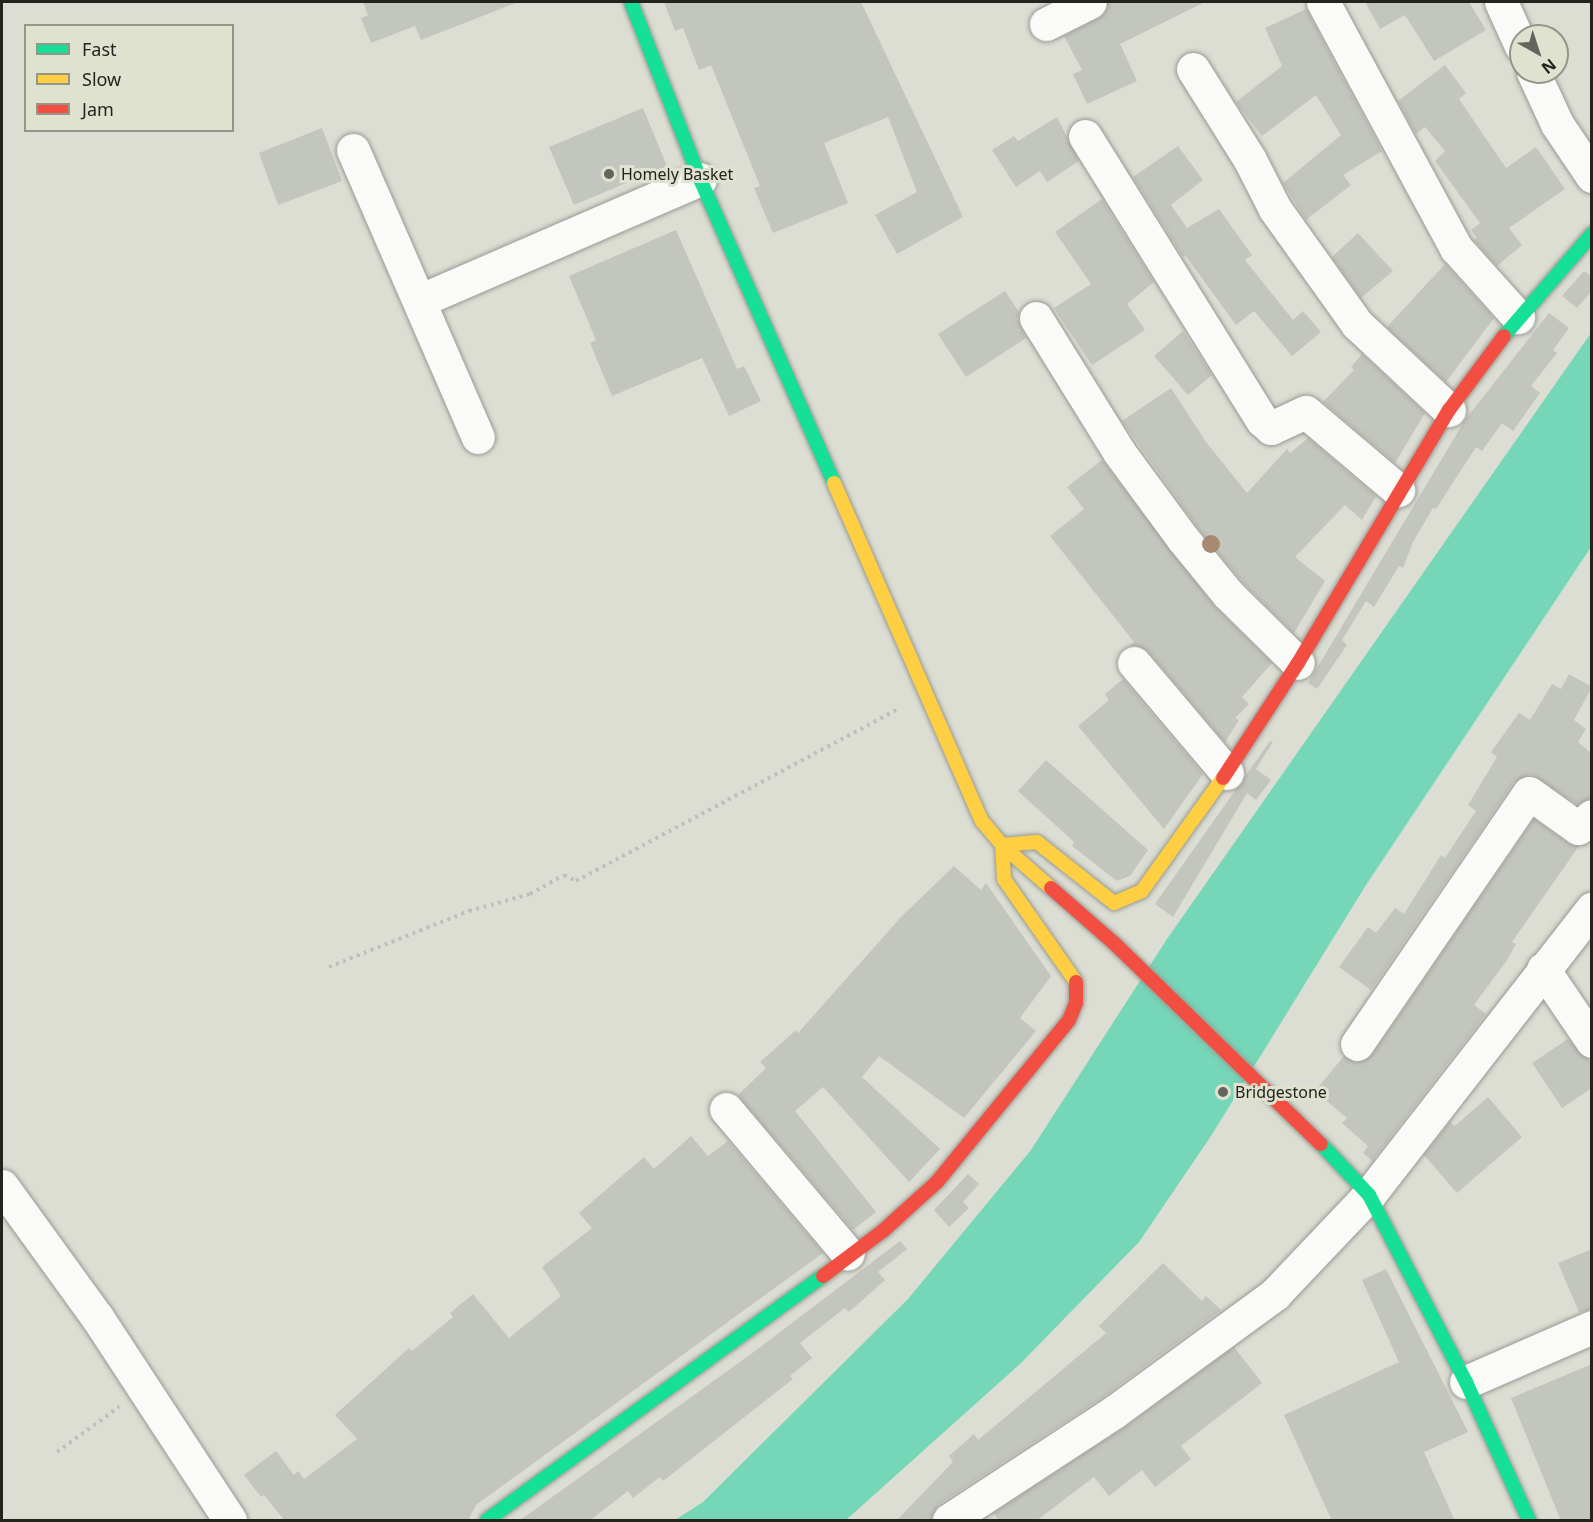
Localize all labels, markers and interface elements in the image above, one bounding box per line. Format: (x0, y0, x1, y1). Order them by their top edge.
legend (24, 24, 234, 132)
north arrow (1509, 24, 1569, 84)
text: Fast (82, 37, 117, 61)
text: N (1537, 54, 1561, 79)
text: Slow (82, 67, 121, 91)
text: Jam (82, 97, 114, 121)
place label: Homely Basket (621, 164, 733, 184)
marker: Homely Basket (602, 167, 616, 181)
place label: Bridgestone (1235, 1082, 1327, 1102)
marker: Bridgestone (1216, 1085, 1230, 1099)

